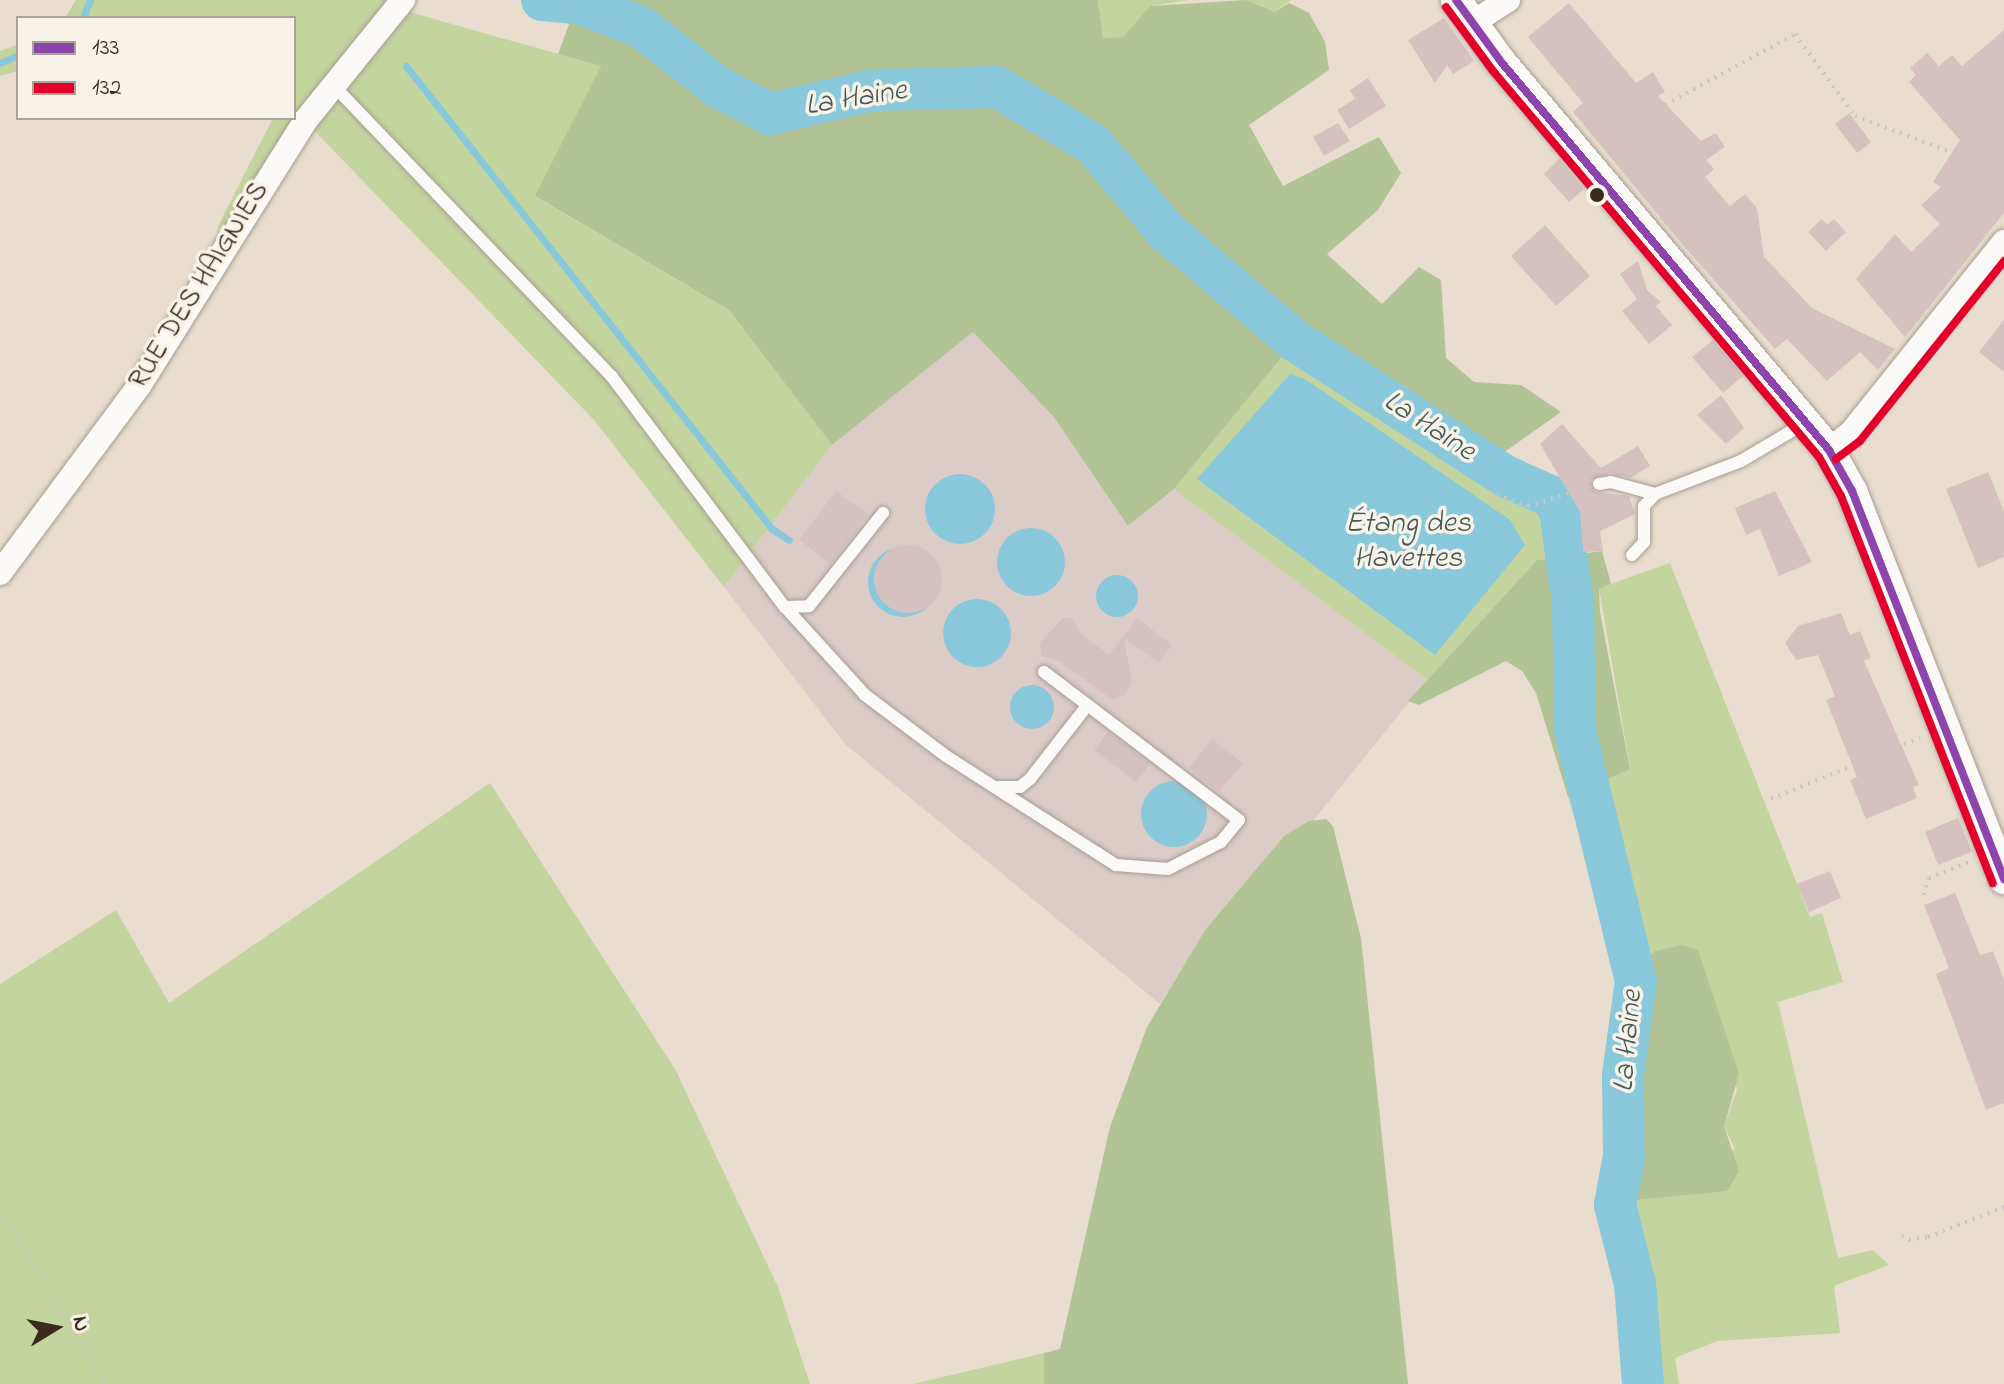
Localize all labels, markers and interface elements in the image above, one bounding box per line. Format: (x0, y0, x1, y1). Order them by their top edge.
legend (16, 16, 296, 120)
text: 133 (92, 31, 119, 66)
text: 132 (92, 71, 121, 106)
water label: La Haine (803, 73, 909, 125)
street label: RUE DES HAIGNIES (123, 176, 277, 396)
unlabelled marker (1589, 187, 1605, 203)
water label: La Haine (1376, 384, 1482, 470)
water label: Étang des Havettes (1345, 506, 1471, 576)
water label: La Haine (1607, 989, 1651, 1093)
north arrow (16, 1288, 96, 1368)
text: N (63, 1314, 97, 1334)

